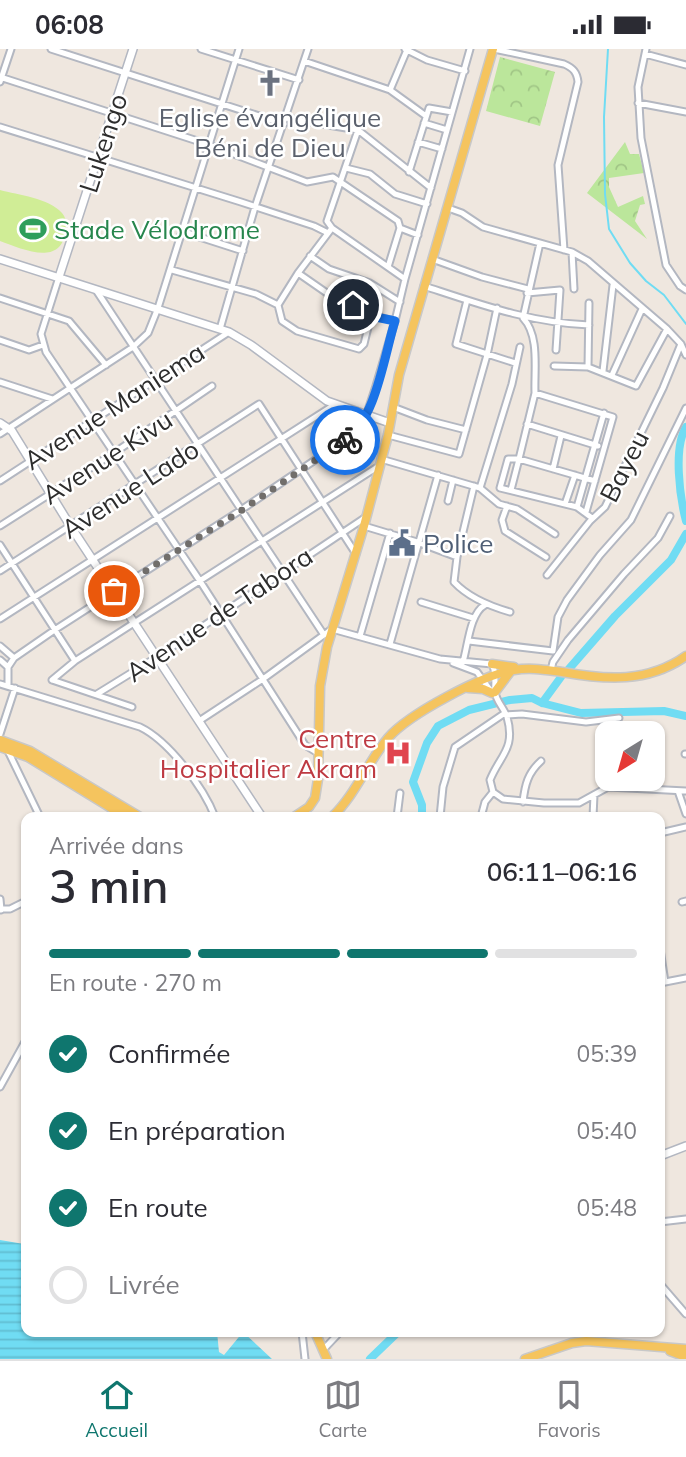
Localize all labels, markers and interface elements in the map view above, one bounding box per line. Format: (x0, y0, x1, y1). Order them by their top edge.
text: 06:08 (35, 8, 104, 41)
church icon: Eglise évangélique Béni de Dieu (255, 68, 285, 98)
street label: Lukengo (72, 89, 134, 197)
place label: Eglise évangélique Béni de Dieu (159, 101, 381, 164)
place label: Stade Vélodrome (54, 213, 260, 246)
sports icon: Stade Vélodrome (18, 214, 48, 244)
pin (323, 275, 383, 335)
icon: home (334, 286, 372, 324)
street label: Avenue Maniema (17, 335, 211, 477)
street label: Avenue Kivu (36, 403, 178, 511)
courier (310, 405, 380, 475)
icon: bike (326, 421, 364, 459)
street label: Bayeu (592, 425, 656, 507)
street label: Avenue Lado (55, 432, 205, 546)
place label: Police (423, 527, 493, 560)
public building icon: Police (387, 528, 417, 558)
street label: Avenue de Tabora (119, 539, 319, 689)
pin (84, 561, 144, 621)
icon: bag (95, 572, 133, 610)
north arrow (595, 721, 665, 791)
map controls (595, 721, 665, 791)
place label: Centre Hospitalier Akram (160, 722, 377, 785)
hospital icon: Centre Hospitalier Akram (383, 738, 413, 768)
text: Arrivée dans (49, 831, 184, 860)
text: 06:11–06:16 (487, 855, 637, 888)
text: 3 min (49, 857, 168, 915)
text: En route · 270 m (49, 968, 222, 997)
icon: check (49, 1035, 87, 1073)
text: Confirmée (108, 1037, 230, 1070)
text: 05:39 (577, 1039, 637, 1068)
icon: check (49, 1112, 87, 1150)
text: En préparation (108, 1114, 286, 1147)
text: 05:40 (577, 1116, 637, 1145)
icon: check (49, 1189, 87, 1227)
text: En route (108, 1191, 208, 1224)
text: 05:48 (577, 1193, 637, 1222)
text: Livrée (108, 1268, 180, 1301)
tab: Accueil (85, 1376, 148, 1442)
tab: Carte (319, 1376, 367, 1442)
tab: Favoris (537, 1376, 601, 1442)

